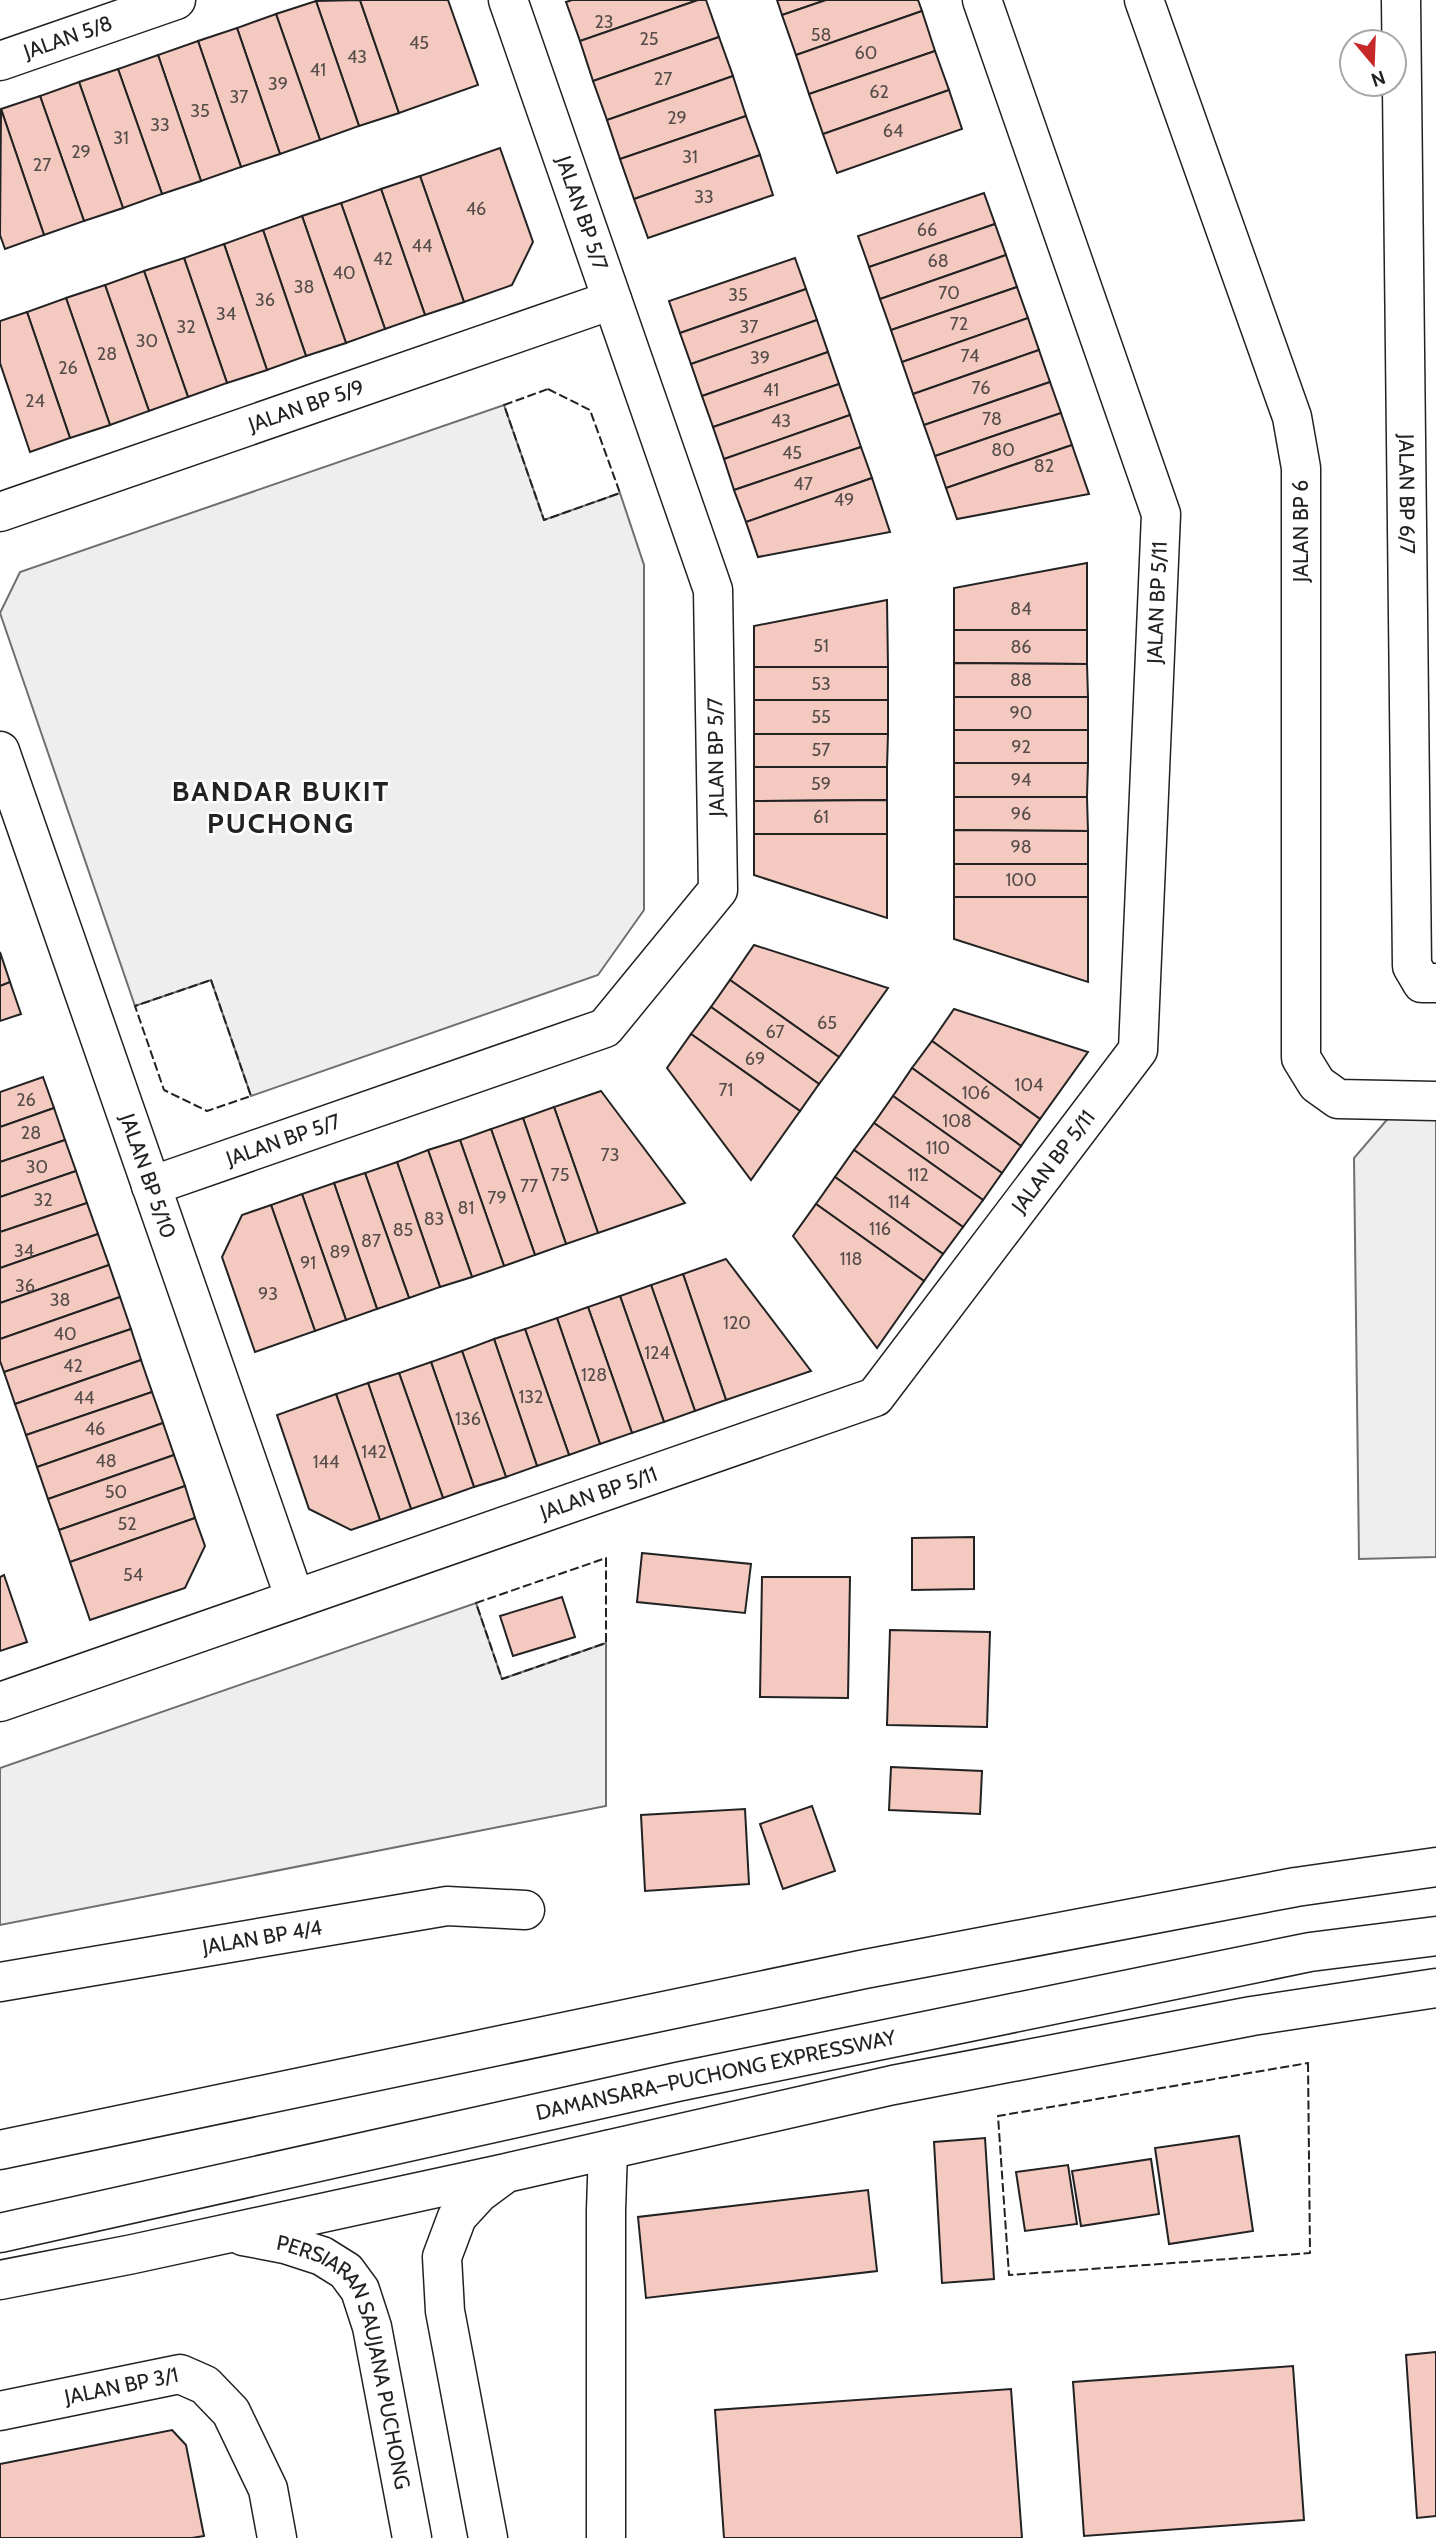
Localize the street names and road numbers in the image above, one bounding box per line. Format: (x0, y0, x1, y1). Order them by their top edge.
street label: JALAN 5/8 (19, 10, 116, 64)
street label: JALAN BP 5/7 (551, 151, 614, 274)
street label: JALAN BP 5/9 (244, 374, 367, 437)
street label: JALAN BP 6/7 (1394, 433, 1420, 554)
street label: JALAN BP 6 (1288, 480, 1313, 583)
street label: JALAN BP 5/11 (1142, 541, 1172, 665)
street label: JALAN BP 5/7 (702, 697, 729, 818)
street label: JALAN BP 5/11 (1005, 1105, 1100, 1218)
street label: JALAN BP 5/7 (222, 1108, 344, 1171)
street label: JALAN BP 5/10 (115, 1109, 182, 1241)
street label: JALAN BP 5/11 (536, 1461, 660, 1525)
street label: JALAN BP 4/4 (200, 1914, 324, 1960)
street label: DAMANSARA–PUCHONG EXPRESSWAY (533, 2024, 899, 2125)
street label: PERSIARAN SAUJANA PUCHONG (275, 2230, 416, 2491)
street label: JALAN BP 3/1 (61, 2362, 181, 2410)

